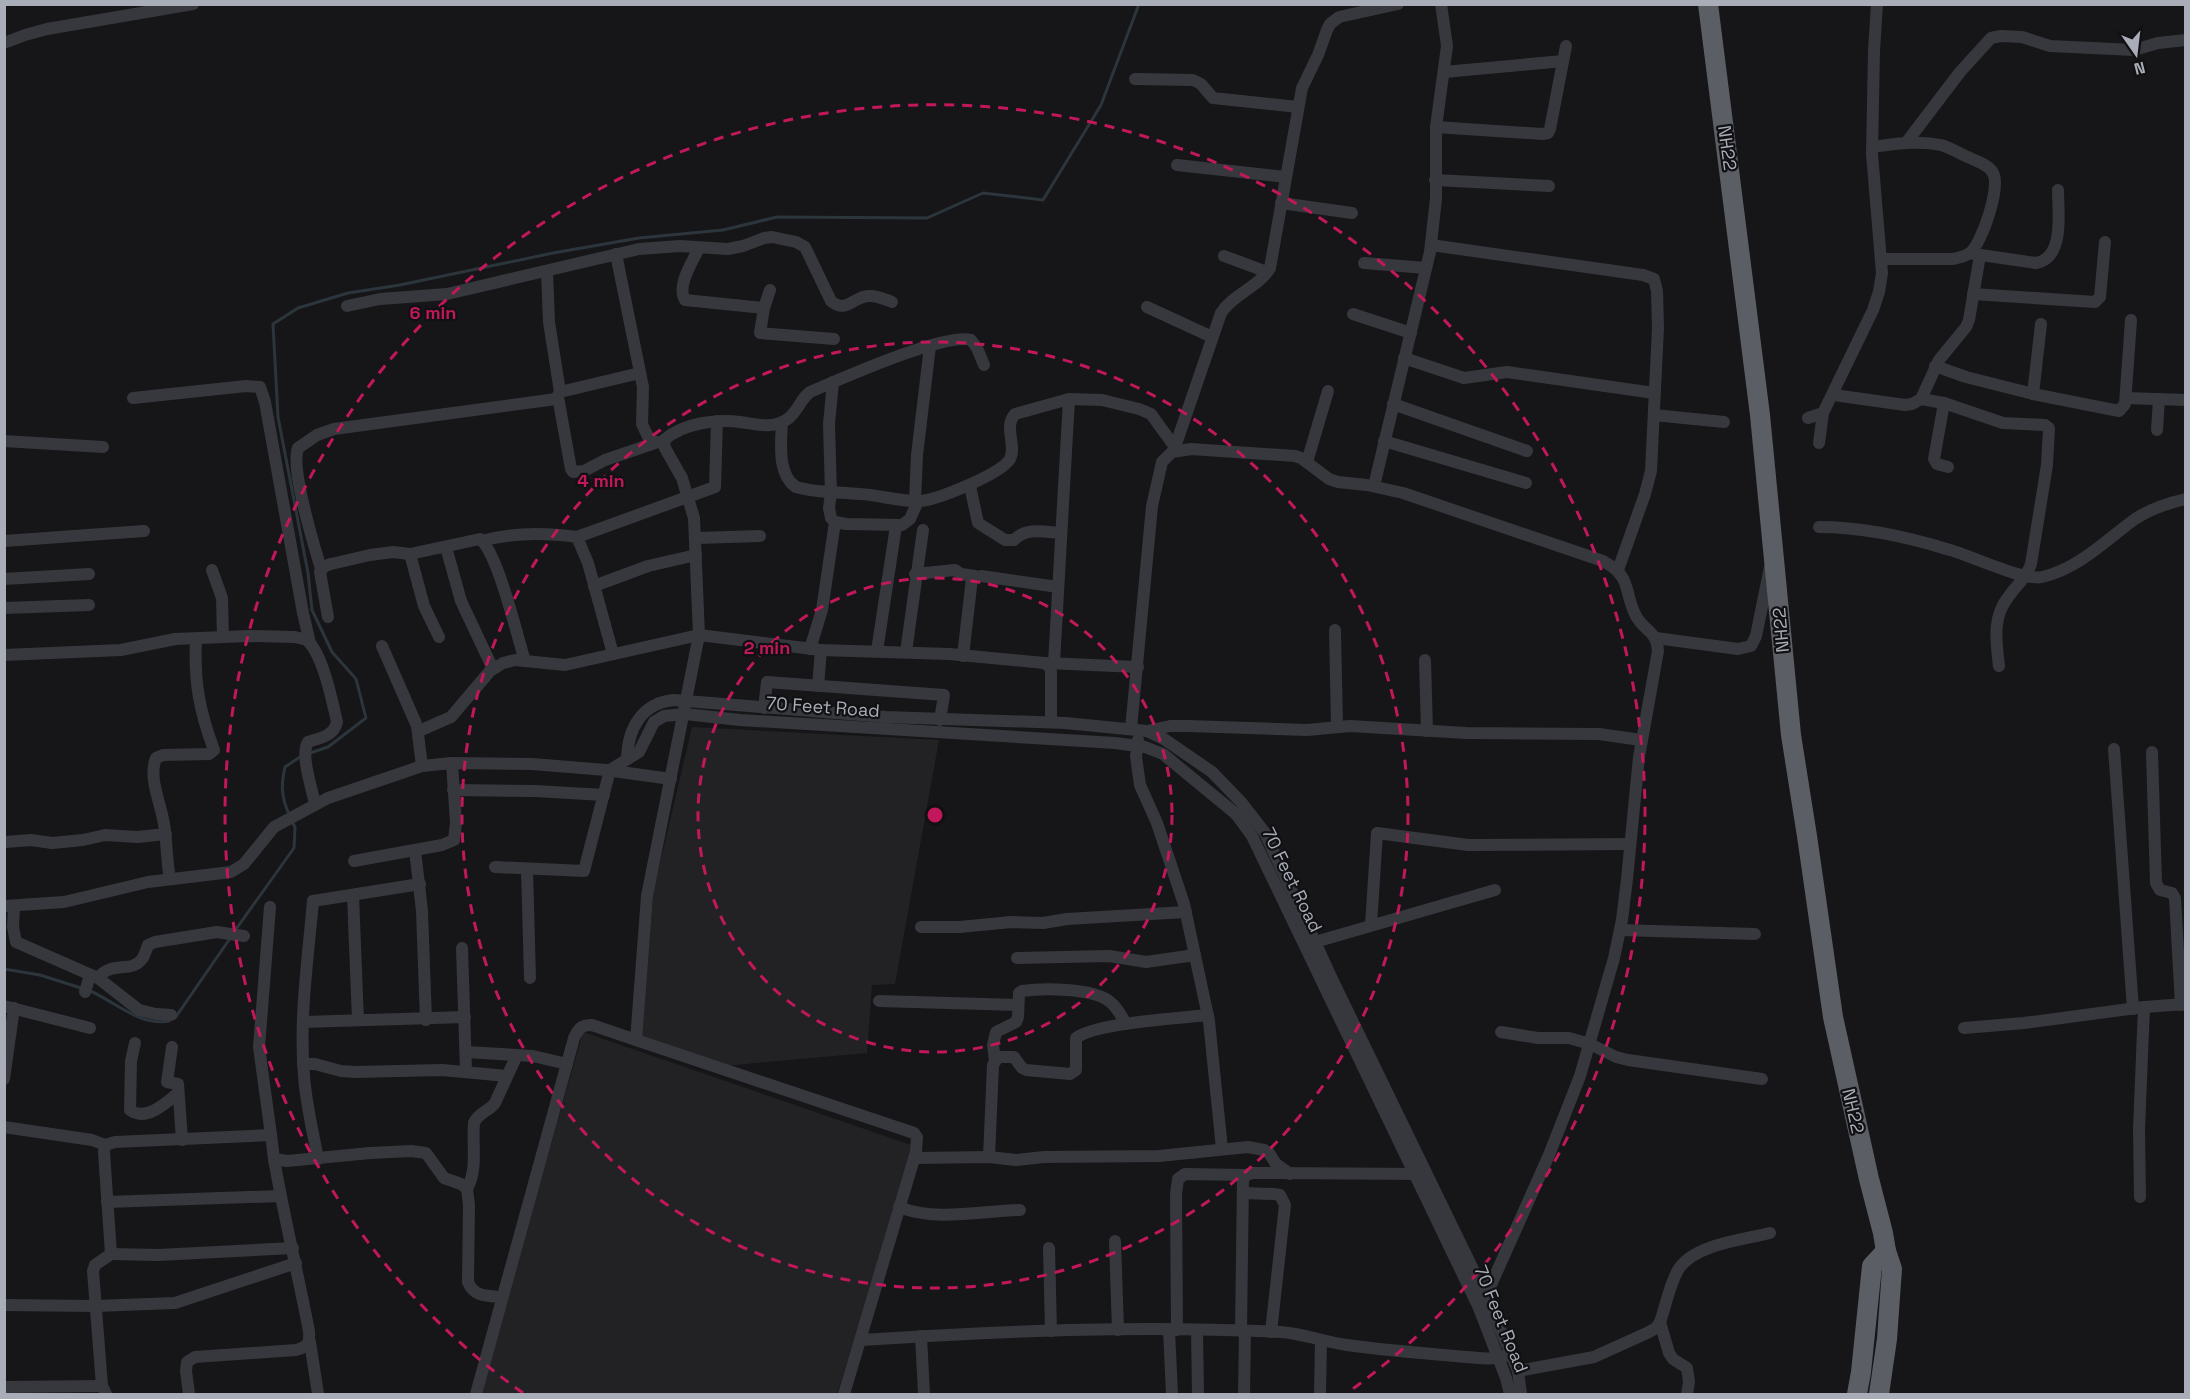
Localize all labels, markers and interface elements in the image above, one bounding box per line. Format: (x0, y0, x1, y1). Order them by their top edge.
north arrow (2106, 24, 2166, 84)
text: N (2132, 57, 2147, 80)
street label: NH22 (1713, 124, 1742, 172)
text: 6 min (410, 301, 456, 324)
text: 4 min (577, 469, 625, 492)
street label: NH22 (1767, 606, 1794, 654)
text: 2 min (744, 636, 790, 659)
street label: 70 Feet Road (765, 691, 881, 722)
centre of rings (925, 805, 945, 825)
street label: 70 Feet Road (1257, 824, 1328, 936)
street label: NH22 (1837, 1086, 1870, 1136)
street label: 70 Feet Road (1469, 1262, 1533, 1376)

